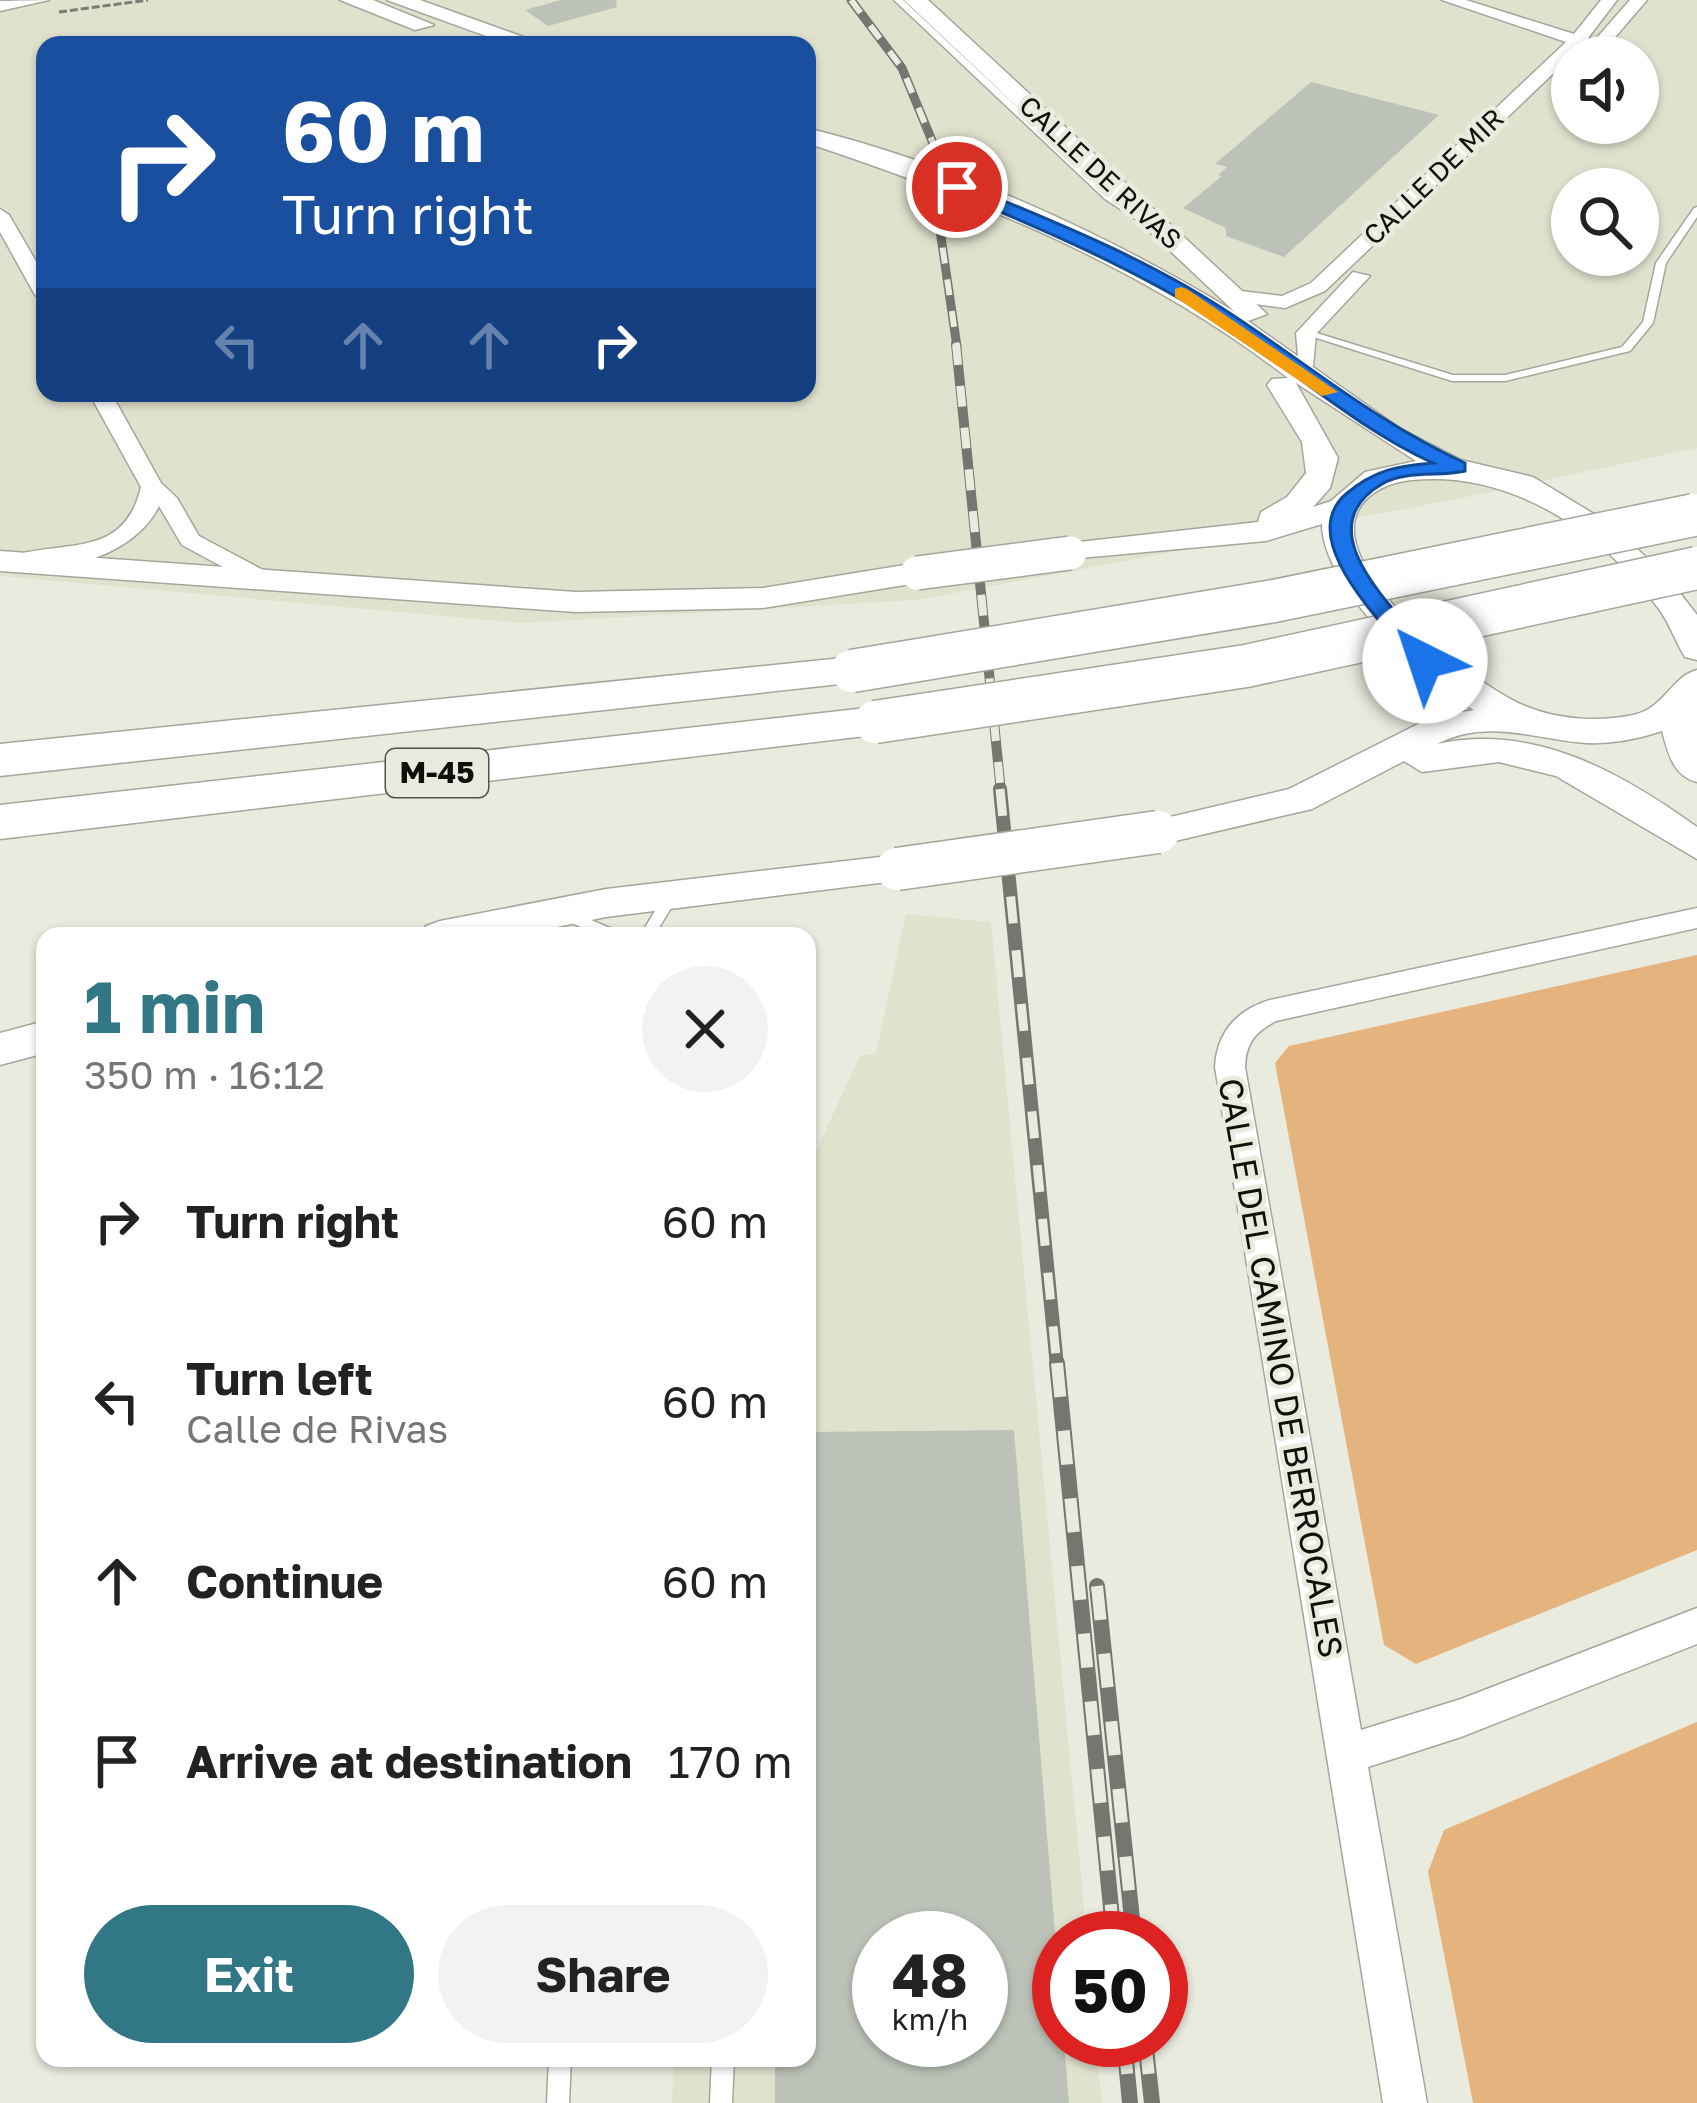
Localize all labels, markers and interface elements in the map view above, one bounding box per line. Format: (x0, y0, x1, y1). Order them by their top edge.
map controls (1551, 36, 1659, 276)
button: sound (1551, 36, 1659, 144)
text: 60 m (282, 80, 484, 180)
icon: right (84, 84, 240, 240)
street label: CALLE DE RIVAS (1013, 89, 1188, 255)
street label: CALLE DE MIR (1357, 102, 1510, 251)
pin (906, 136, 1008, 238)
icon: arrive (924, 154, 990, 220)
button: search (1551, 168, 1659, 276)
text: Turn right (282, 181, 534, 246)
icon: left (204, 312, 270, 378)
icon: ahead (330, 312, 396, 378)
icon: ahead (456, 312, 522, 378)
icon: right (582, 312, 648, 378)
position arrow (1362, 598, 1488, 724)
road number: M-45 (386, 749, 488, 797)
text: 1 min (84, 962, 265, 1049)
button: close (642, 966, 768, 1092)
text: 350 m · 16:12 (84, 1051, 325, 1098)
street label: CALLE DEL CAMINO DE BERROCALES (1211, 1075, 1352, 1661)
icon: right (84, 1188, 150, 1254)
text: Turn right (186, 1194, 399, 1248)
text: 60 m (662, 1194, 768, 1248)
text: Turn left (186, 1351, 373, 1405)
icon: left (84, 1368, 150, 1434)
text: 60 m (662, 1374, 768, 1428)
text: Calle de Rivas (186, 1405, 448, 1452)
icon: ahead (84, 1548, 150, 1614)
text: Continue (186, 1554, 383, 1608)
text: 60 m (662, 1554, 768, 1608)
icon: arrive (84, 1728, 150, 1794)
text: Arrive at destination (186, 1734, 632, 1788)
text: 170 m (668, 1734, 793, 1788)
button: Exit (84, 1905, 414, 2043)
button: Share (438, 1905, 768, 2043)
speed limit sign: 50 (1032, 1911, 1188, 2067)
text: 48 (892, 1938, 968, 2010)
text: km/h (892, 2001, 968, 2037)

